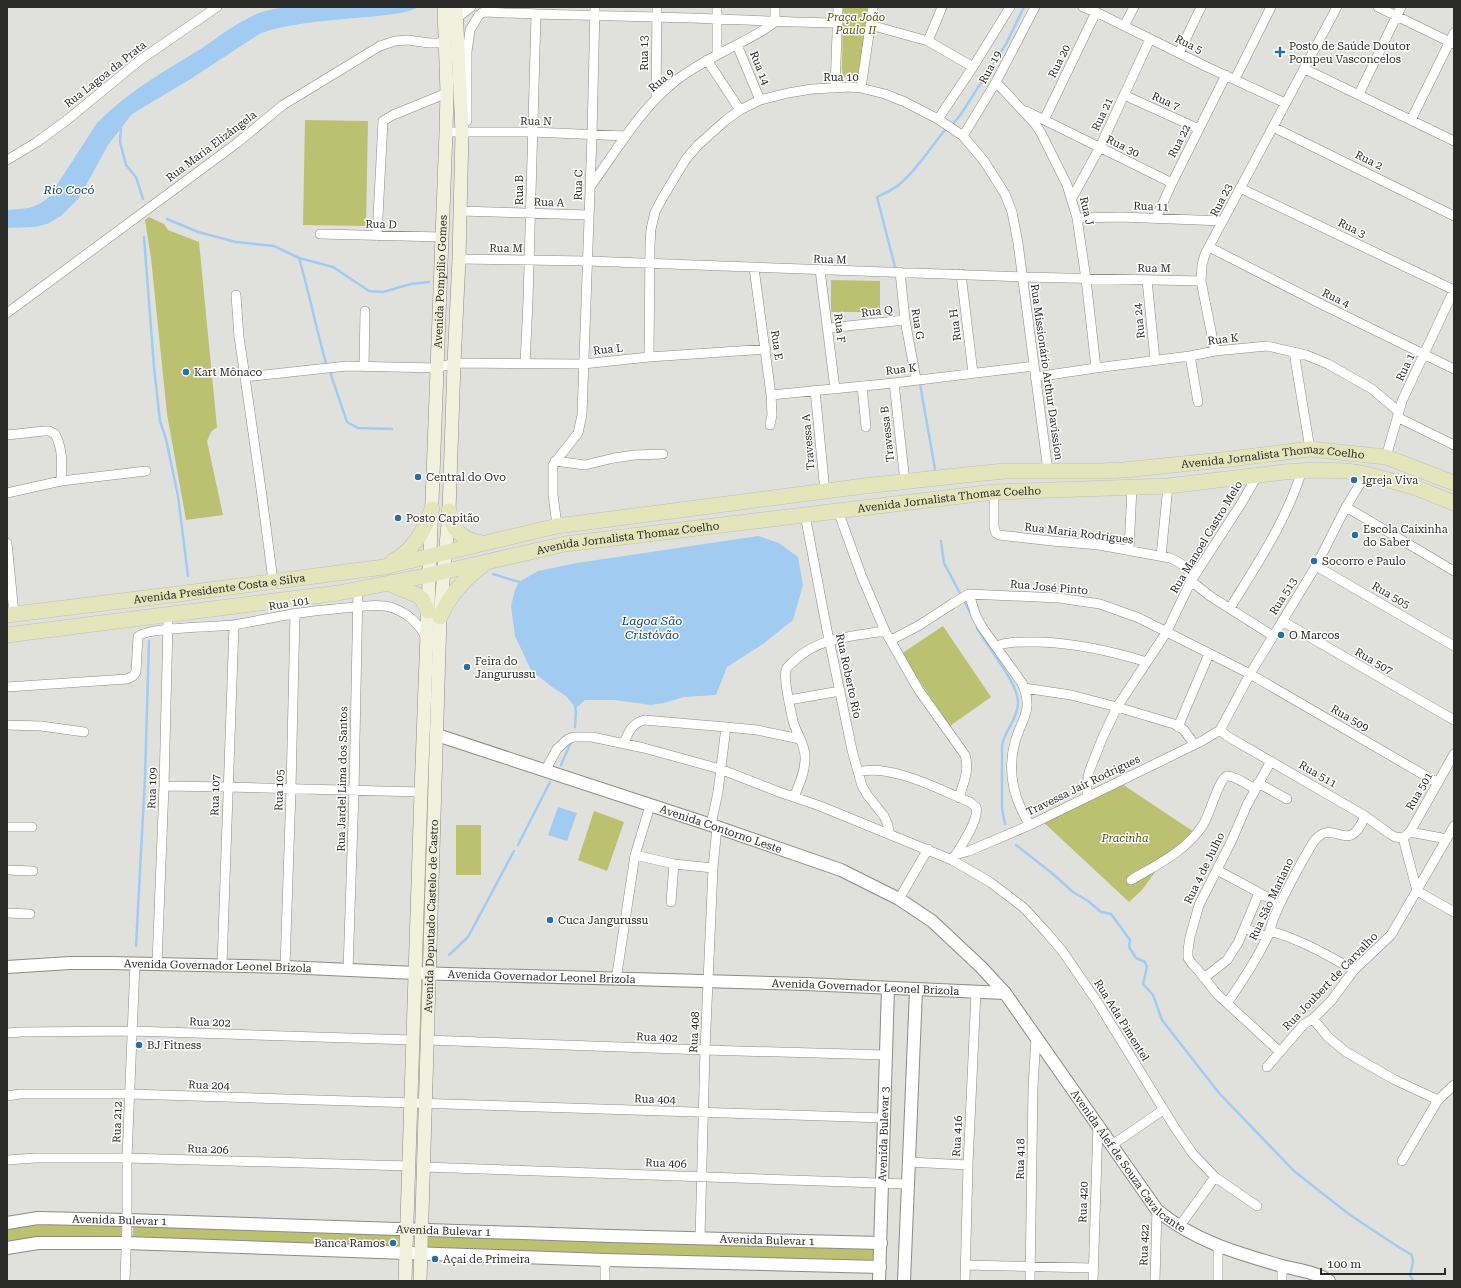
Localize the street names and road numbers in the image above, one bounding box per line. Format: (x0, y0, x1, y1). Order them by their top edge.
street label: Rua 5 (1173, 32, 1205, 57)
street label: Rua 13 (638, 35, 651, 71)
street label: Rua Lagoa da Prata (62, 38, 149, 110)
street label: Rua 20 (1046, 42, 1073, 80)
street label: Rua 14 (747, 49, 772, 88)
street label: Rua 19 (976, 49, 1004, 86)
street label: Rua 9 (646, 66, 677, 95)
street label: Rua 10 (823, 71, 859, 84)
street label: Rua 7 (1150, 90, 1182, 113)
street label: Rua 21 (1089, 95, 1116, 133)
street label: Rua Maria Elizângela (164, 108, 259, 185)
street label: Rua N (520, 115, 552, 128)
street label: Rua 22 (1166, 123, 1193, 160)
street label: Rua 30 (1104, 133, 1142, 160)
street label: Rua 2 (1353, 148, 1385, 173)
street label: Rua C (571, 169, 586, 201)
street label: Rua B (513, 175, 526, 205)
street label: Rua 23 (1208, 182, 1235, 219)
street label: Rua A (533, 195, 565, 210)
street label: Rua J (1077, 195, 1096, 227)
street label: Rua 11 (1133, 199, 1169, 214)
street label: Avenida Pompílio Gomes (432, 215, 450, 349)
street label: Rua 3 (1336, 216, 1368, 241)
street label: Rua D (365, 218, 397, 231)
street label: Rua M (489, 242, 523, 255)
street label: Rua M (813, 252, 847, 267)
street label: Rua M (1137, 262, 1171, 275)
street label: Rua Missionário Arthur Davission (1028, 283, 1065, 461)
street label: Rua 4 (1320, 286, 1353, 311)
street label: Rua 24 (1131, 302, 1148, 339)
street label: Rua Q (861, 303, 894, 320)
street label: Rua G (909, 307, 926, 341)
street label: Rua H (947, 308, 964, 342)
street label: Rua F (831, 313, 848, 344)
street label: Rua E (768, 329, 785, 361)
street label: Rua K (1207, 331, 1239, 348)
street label: Rua L (593, 341, 624, 358)
street label: Rua 1 (1393, 351, 1418, 383)
street label: Rua K (885, 361, 917, 378)
street label: Travessa B (878, 405, 897, 462)
street label: Travessa A (800, 413, 817, 471)
street label: Avenida Jornalista Thomaz Coelho (1181, 443, 1365, 471)
street label: Rua Manoel Castro Melo (1168, 478, 1245, 596)
street label: Avenida Jornalista Thomaz Coelho (857, 484, 1042, 515)
street label: Avenida Jornalista Thomaz Coelho (535, 519, 720, 557)
street label: Rua Maria Rodrigues (1024, 520, 1134, 547)
street label: Avenida Presidente Costa e Silva (133, 571, 306, 606)
street label: Rua 513 (1267, 575, 1300, 617)
street label: Rua José Pinto (1009, 578, 1089, 597)
street label: Rua 505 (1370, 579, 1412, 611)
street label: Rua 101 (268, 594, 311, 613)
street label: Rua Roberto Rio (833, 632, 864, 720)
street label: Rua 507 (1353, 645, 1395, 677)
street label: Rua 509 (1329, 702, 1371, 734)
street label: Rua Jardel Lima dos Santos (335, 706, 350, 852)
street label: Travessa Jair Rodrigues (1024, 752, 1142, 819)
street label: Rua 511 (1297, 758, 1339, 790)
street label: Rua 109 (145, 767, 160, 809)
street label: Rua 105 (272, 769, 287, 811)
street label: Rua 501 (1403, 770, 1435, 812)
street label: Rua 107 (208, 774, 223, 816)
street label: Avenida Contorno Leste (658, 803, 783, 856)
street label: Avenida Deputado Castelo de Castro (422, 819, 441, 1013)
street label: Rua 4 de Julho (1182, 830, 1227, 906)
street label: Rua São Mariano (1247, 856, 1296, 943)
street label: Rua Joubert de Carvalho (1280, 929, 1381, 1033)
street label: Avenida Governador Leonel Brizola (124, 957, 312, 975)
street label: Avenida Governador Leonel Brizola (448, 968, 636, 986)
street label: Avenida Governador Leonel Brizola (771, 977, 960, 998)
street label: Rua Ada Pimentel (1091, 977, 1152, 1064)
street label: Rua 408 (687, 1011, 702, 1053)
street label: Rua 202 (189, 1015, 231, 1030)
street label: Rua 402 (636, 1030, 678, 1045)
street label: Rua 204 (188, 1078, 231, 1093)
street label: Avenida Bulevar 3 (876, 1086, 892, 1182)
street label: Avenida Álef de Souza Cavalcante (1068, 1087, 1188, 1235)
street label: Rua 404 (634, 1092, 677, 1107)
street label: Rua 212 (110, 1101, 125, 1143)
street label: Rua 416 (950, 1115, 965, 1157)
street label: Rua 418 (1014, 1138, 1027, 1180)
street label: Rua 206 (187, 1142, 229, 1157)
street label: Rua 406 (645, 1156, 687, 1171)
street label: Rua 420 (1076, 1181, 1091, 1223)
street label: Avenida Bulevar 1 (72, 1213, 167, 1228)
street label: Avenida Bulevar 1 (396, 1223, 491, 1239)
street label: Rua 422 (1137, 1224, 1152, 1266)
street label: Avenida Bulevar 1 (720, 1233, 815, 1248)

